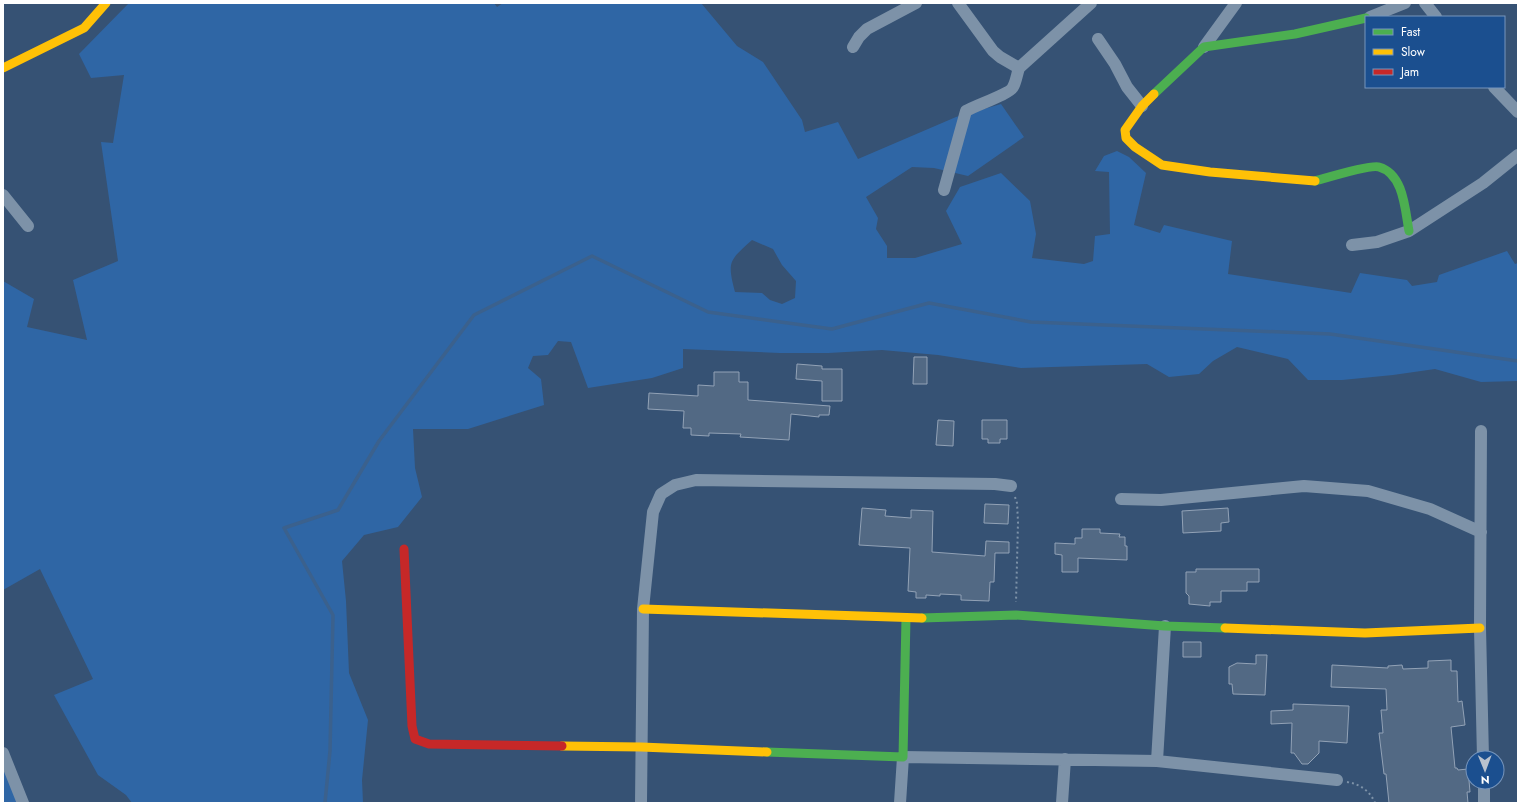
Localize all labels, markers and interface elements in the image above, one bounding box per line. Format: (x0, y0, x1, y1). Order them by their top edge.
legend (1365, 16, 1505, 88)
text: Fast (1401, 23, 1420, 41)
text: Slow (1401, 43, 1426, 61)
text: Jam (1399, 63, 1419, 81)
north arrow (1465, 750, 1505, 790)
text: N (1481, 772, 1490, 788)

